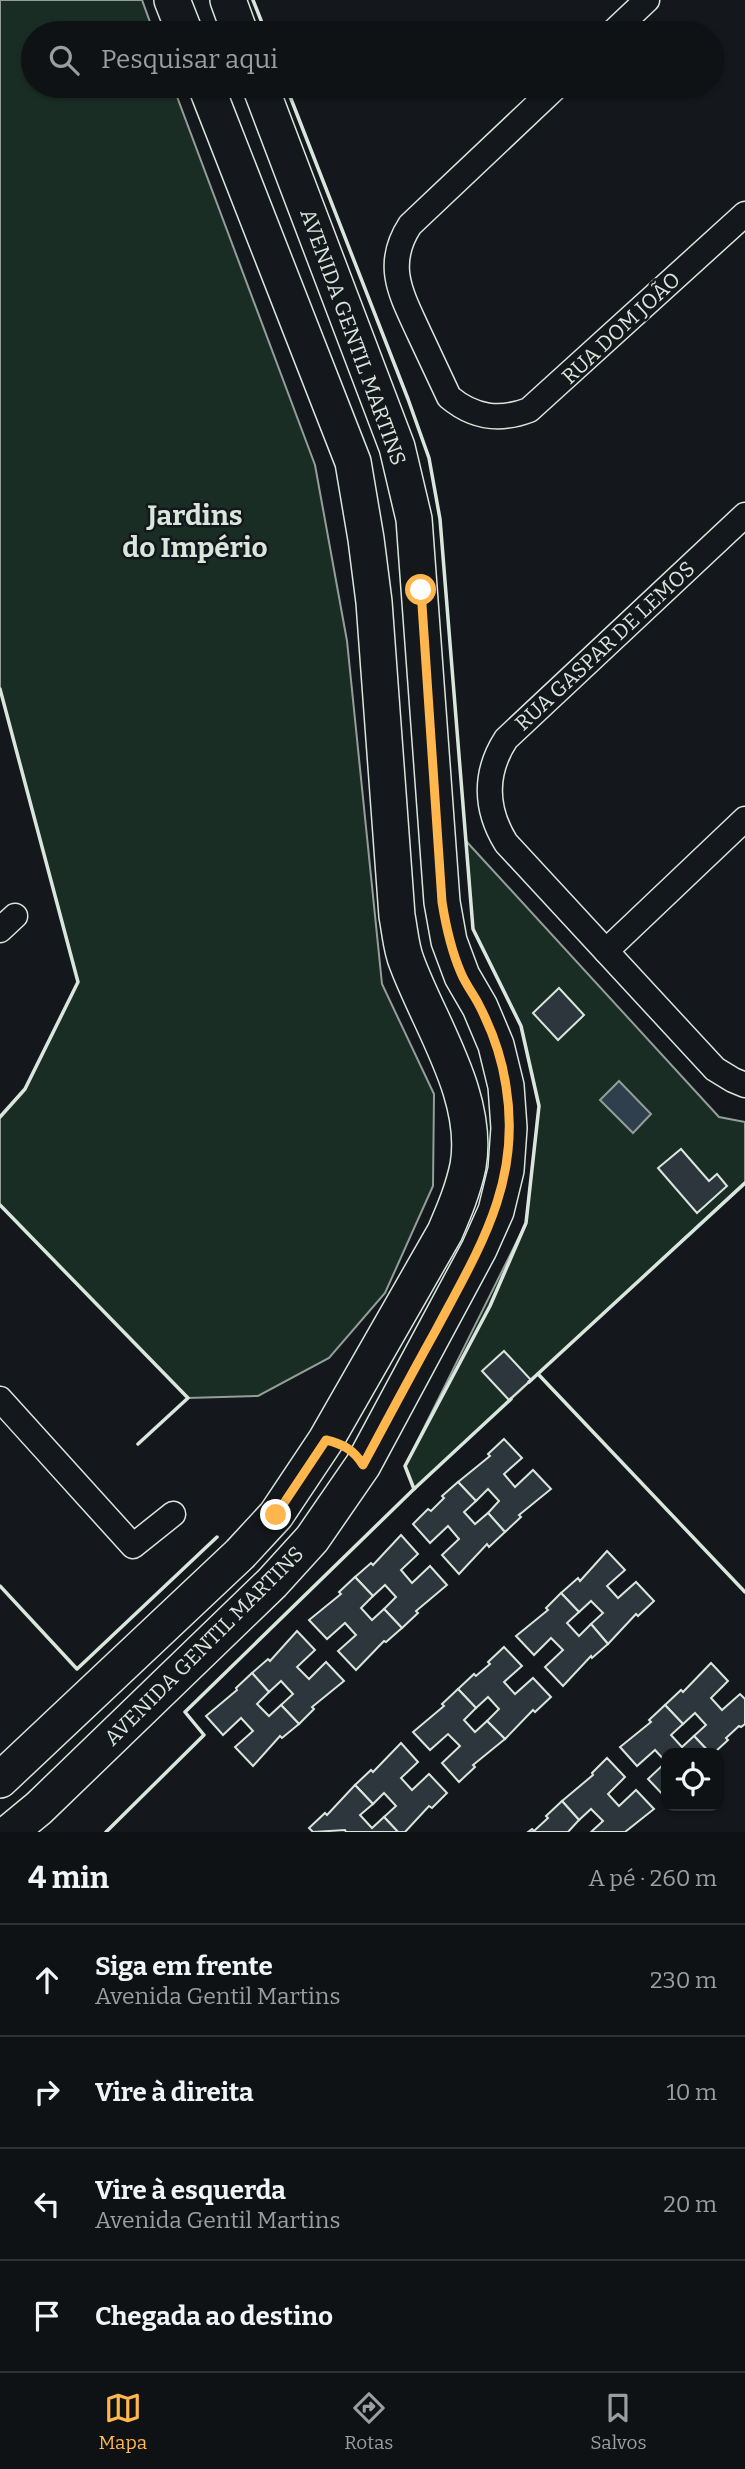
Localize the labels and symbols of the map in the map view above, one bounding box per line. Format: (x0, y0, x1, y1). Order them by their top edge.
street label: AVENIDA GENTIL MARTINS (294, 205, 412, 469)
street label: RUA DOM JOÃO (556, 266, 686, 390)
district label: Jardins do Império (122, 499, 268, 564)
street label: RUA GASPAR DE LEMOS (510, 556, 700, 736)
route start (405, 574, 436, 605)
route end (260, 1499, 291, 1530)
street label: AVENIDA GENTIL MARTINS (99, 1541, 309, 1751)

